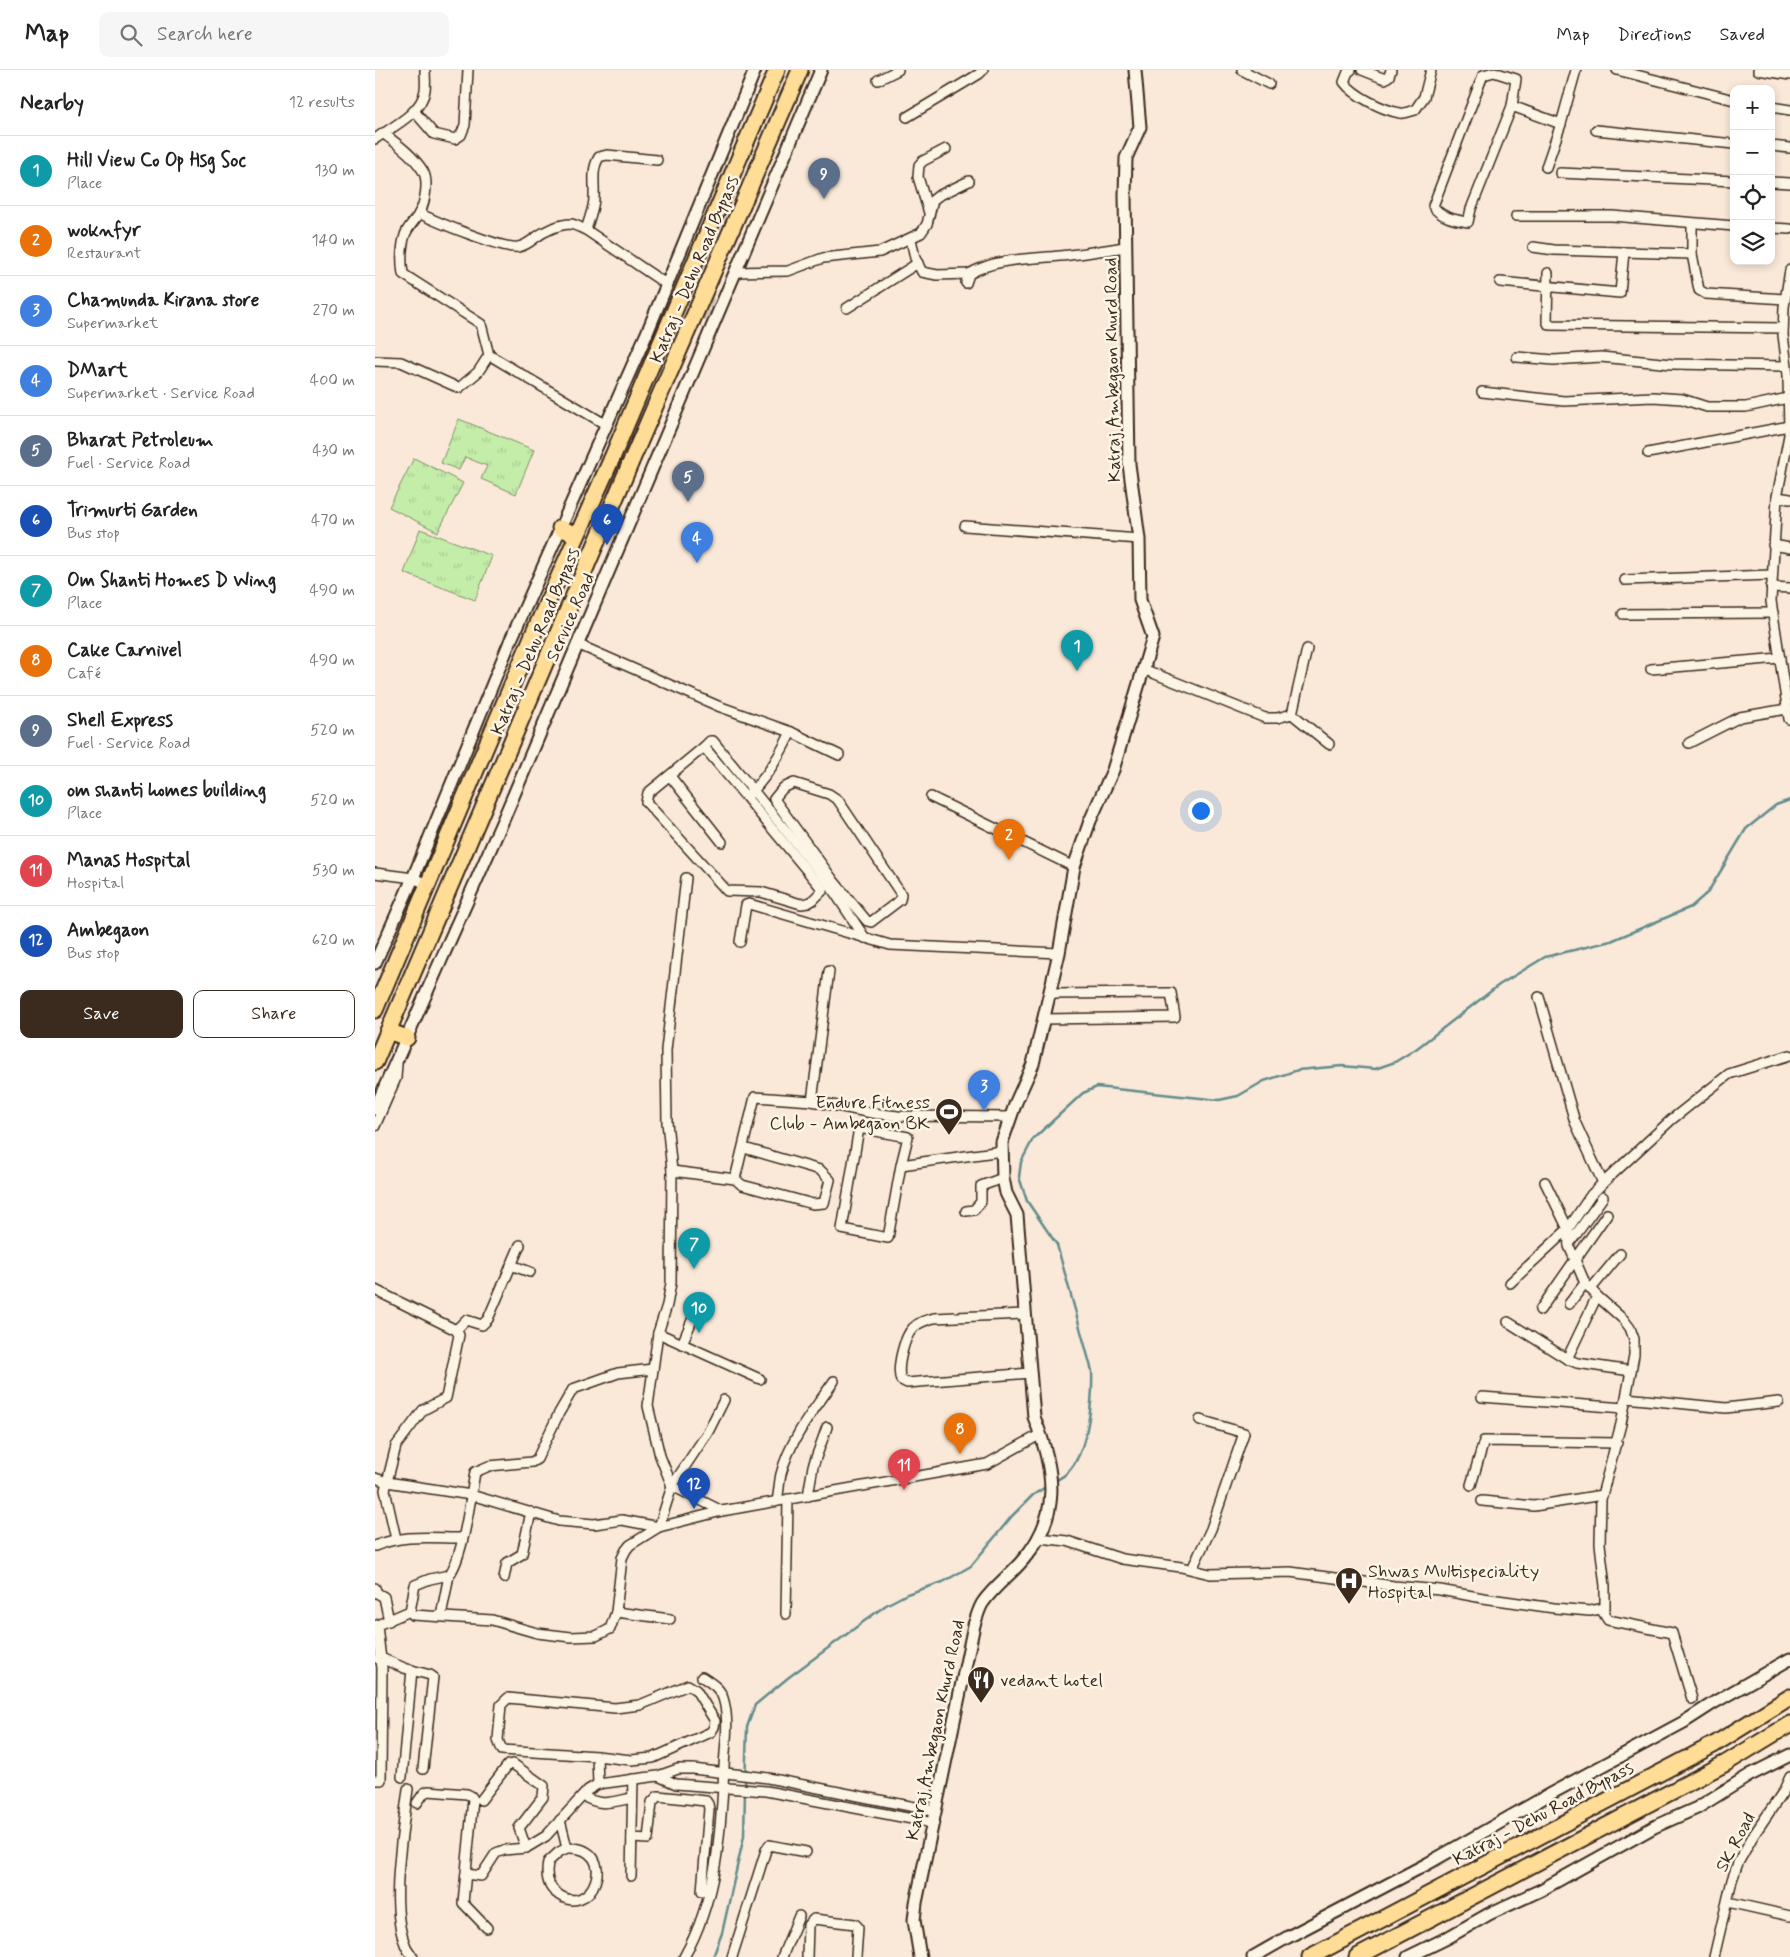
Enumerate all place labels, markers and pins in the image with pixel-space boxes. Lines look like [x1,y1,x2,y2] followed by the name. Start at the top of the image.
[808,158,840,199] pin: 9
[672,461,704,502] pin: 5
[591,504,623,545] pin: 6
[681,522,713,563] pin: 4
[1061,630,1093,671] pin: 1
[993,819,1025,860] pin: 2
[968,1070,1000,1111] pin: 3
[769,1091,930,1136] place label: Endure Fitness Club - Ambegaon BK
[934,1097,964,1136] sports icon: Endure Fitness Club - Ambegaon BK
[678,1228,710,1269] pin: 7
[683,1292,715,1333] pin: 10
[944,1413,976,1454] pin: 8
[888,1449,920,1490] pin: 11
[678,1468,710,1509] pin: 12
[1368,1560,1539,1605] place label: Shwas Multispeciality Hospital
[1334,1566,1364,1605] hospital icon: Shwas Multispeciality Hospital
[966,1665,996,1704] restaurant icon: vedant hotel
[1000,1669,1103,1693] place label: vedant hotel

